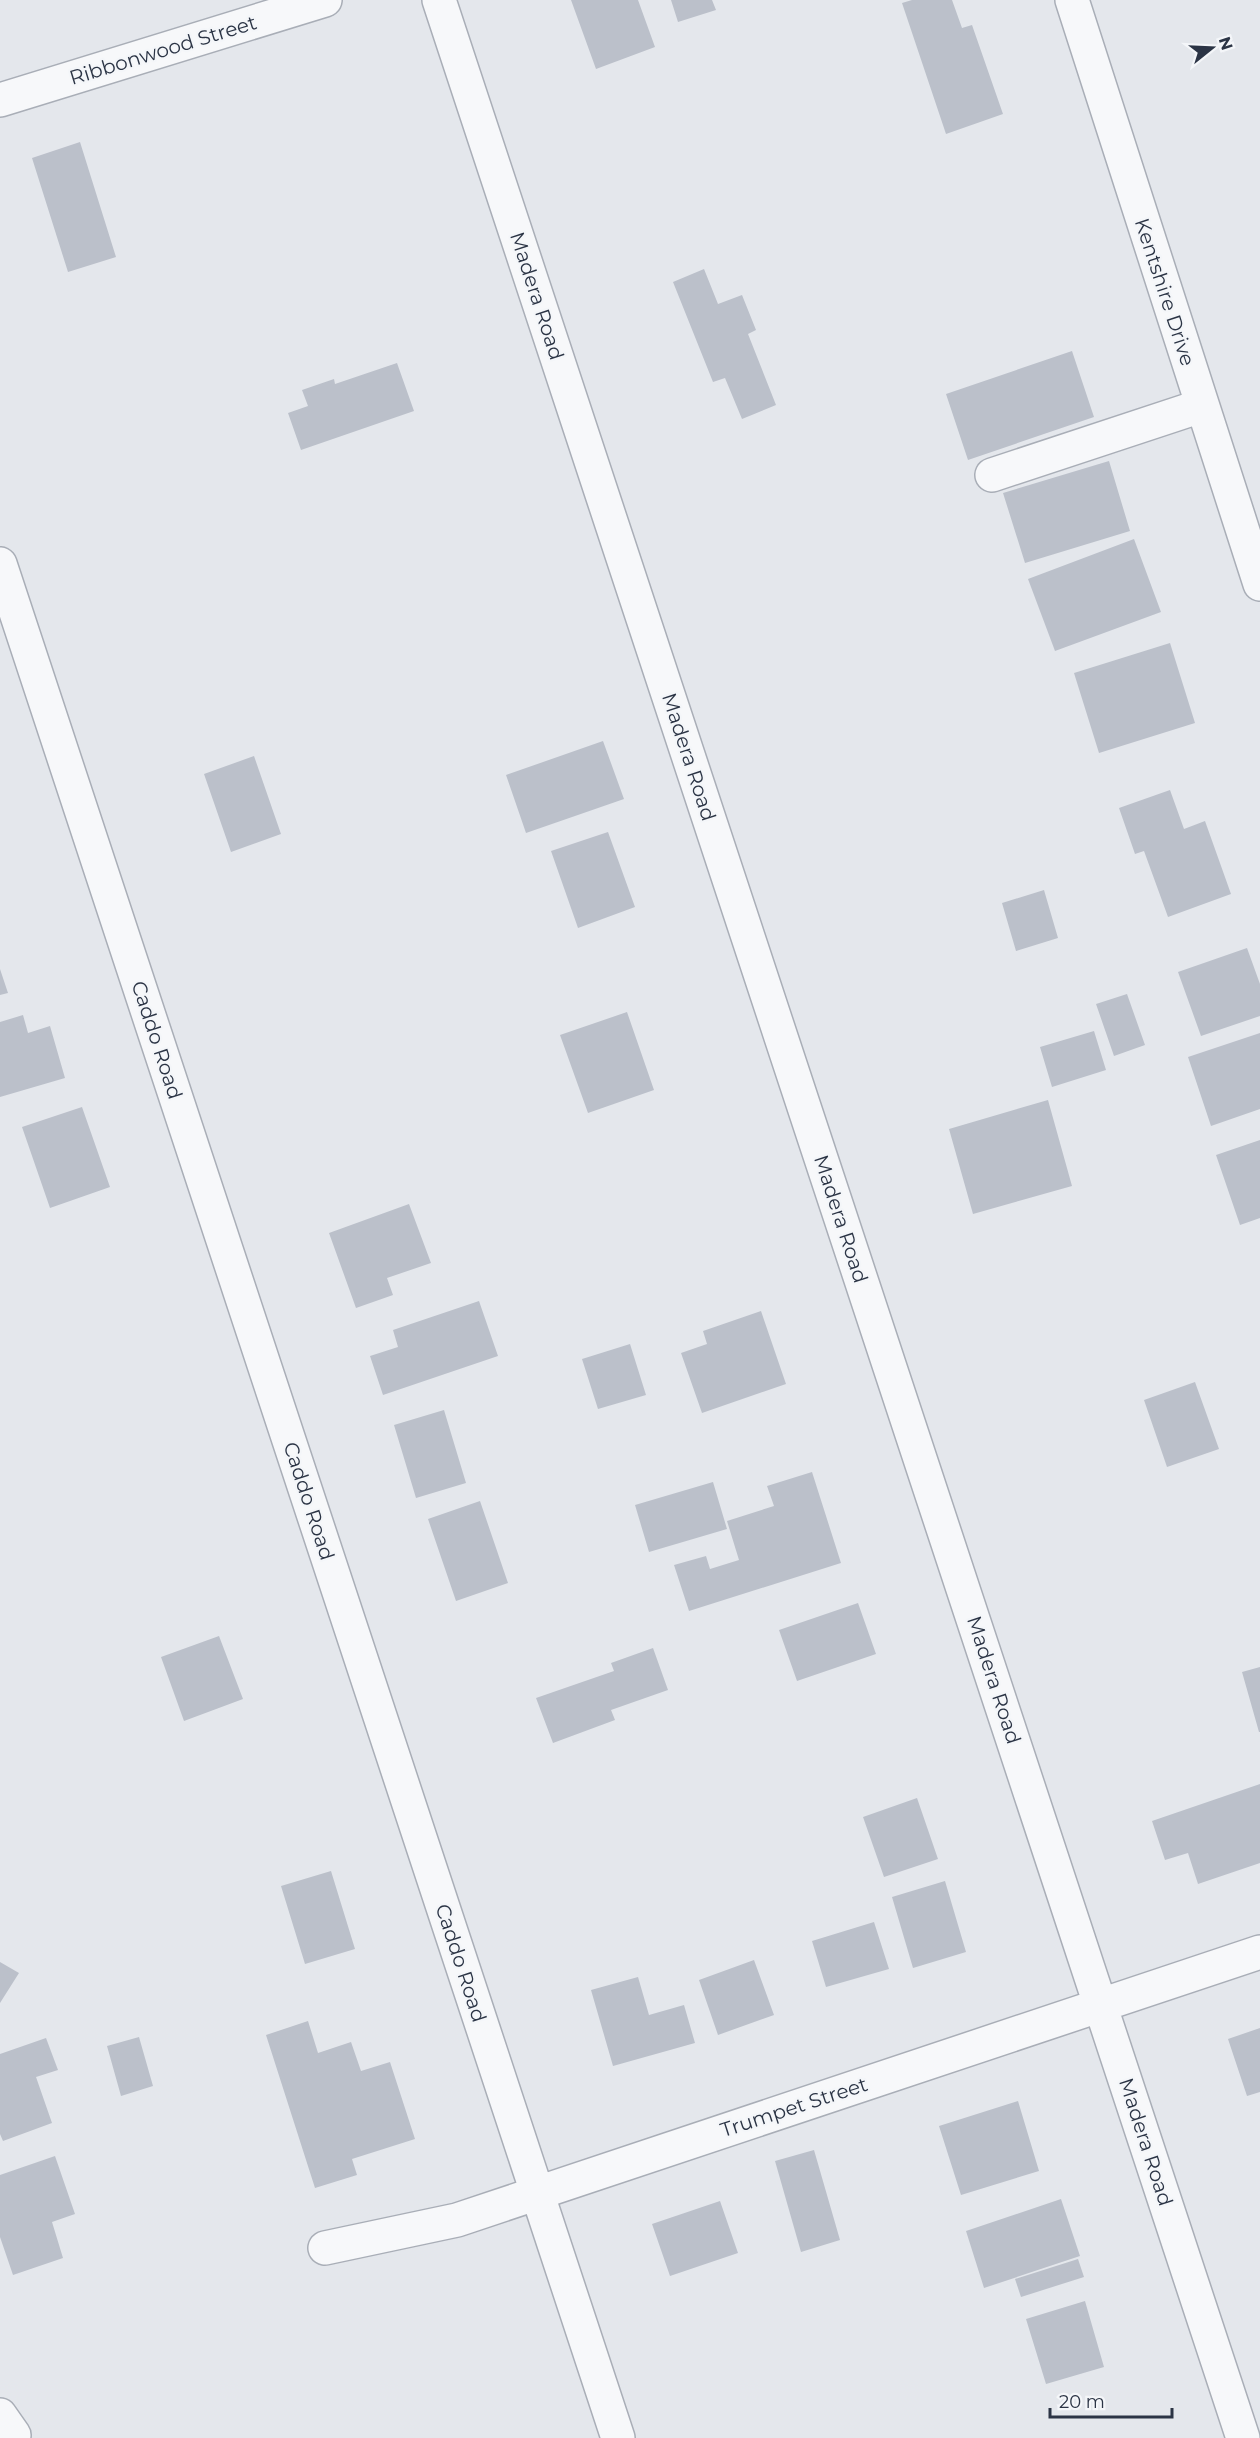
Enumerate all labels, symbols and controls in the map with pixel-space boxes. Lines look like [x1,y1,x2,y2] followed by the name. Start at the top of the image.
[67,10,259,90] street label: Ribbonwood Street
[1182,18,1242,78] north arrow
[1215,34,1237,53] text: N
[1130,215,1200,369] street label: Kentshire Drive
[505,229,569,363] street label: Madera Road
[657,690,721,824] street label: Madera Road
[127,978,187,1102] street label: Caddo Road
[809,1152,873,1286] street label: Madera Road
[279,1439,339,1563] street label: Caddo Road
[962,1613,1026,1747] street label: Madera Road
[431,1901,491,2025] street label: Caddo Road
[717,2072,871,2142] street label: Trumpet Street
[1114,2075,1178,2209] street label: Madera Road
[1050,2381,1172,2419] scale bar
[1059,2391,1105,2413] text: 20 m

